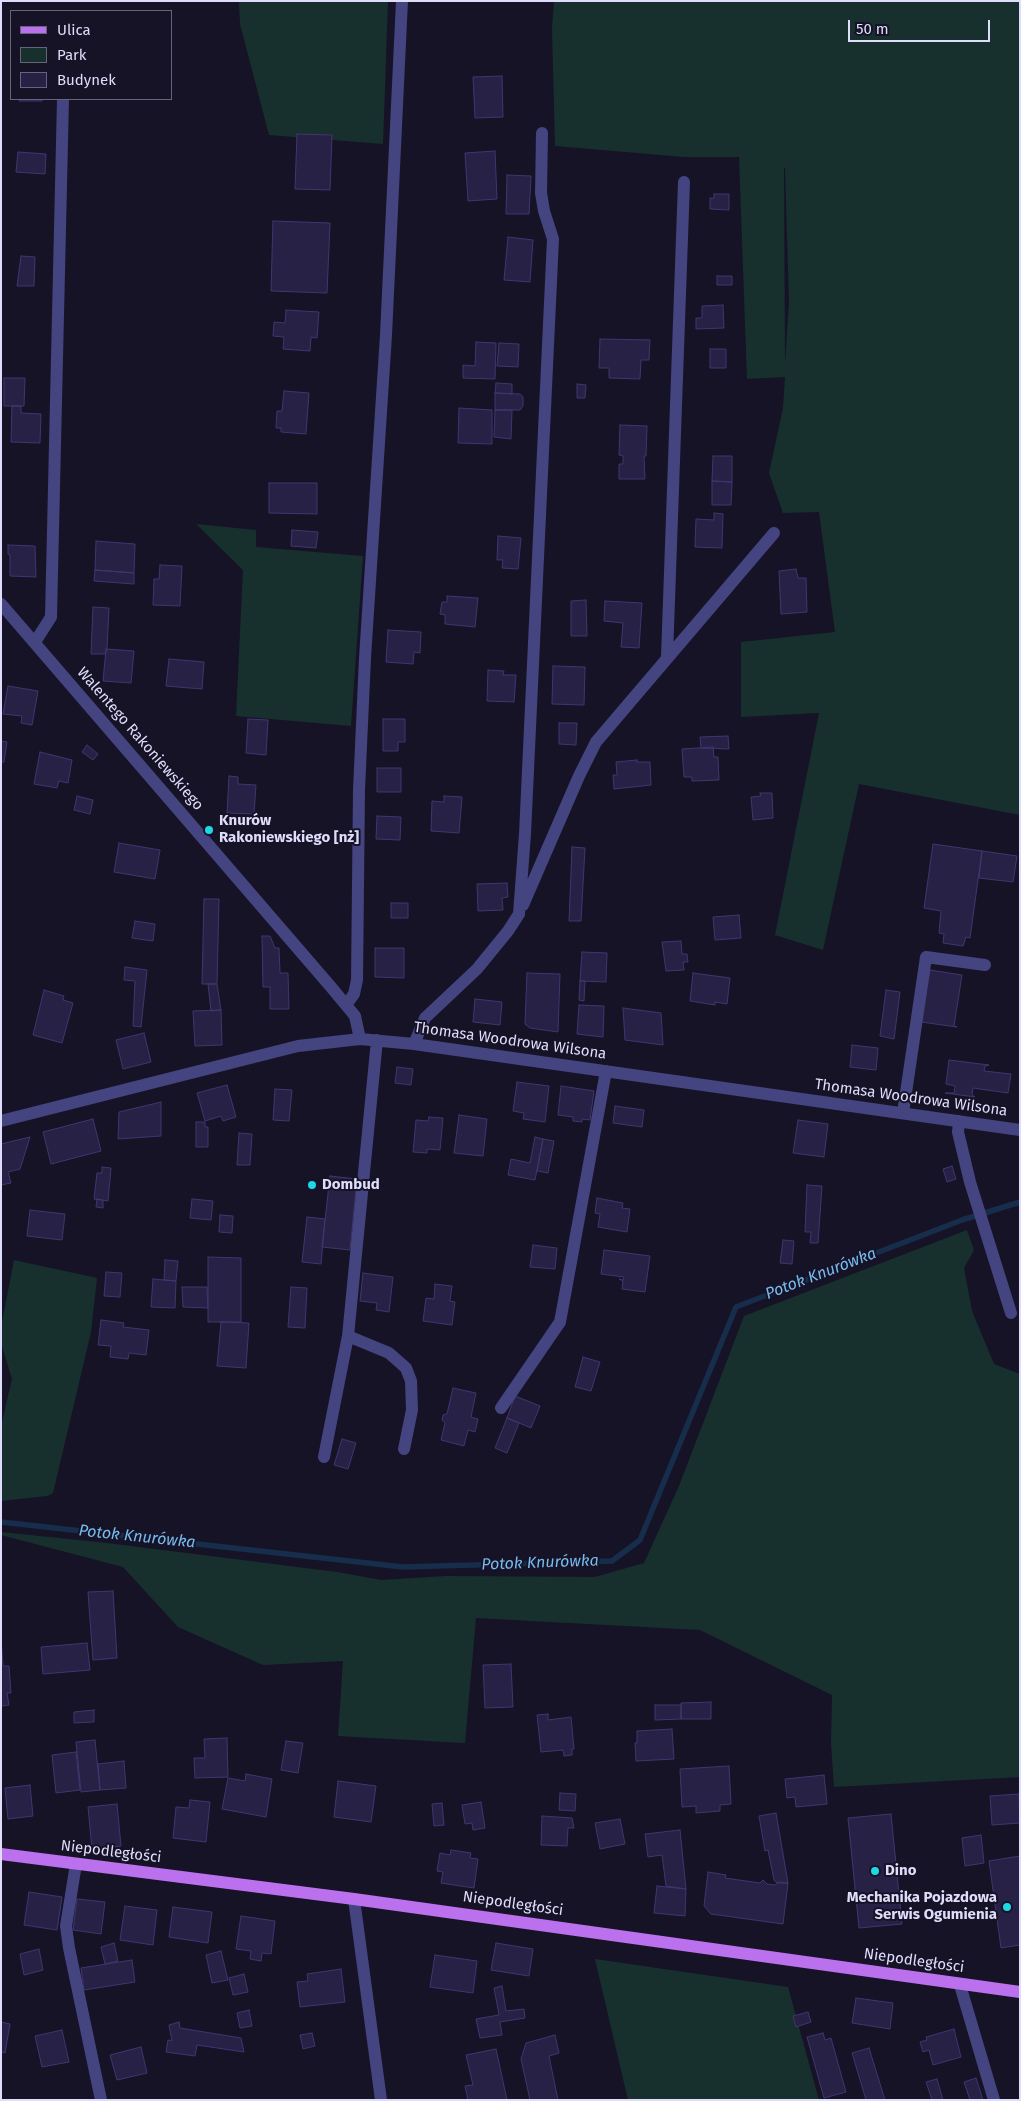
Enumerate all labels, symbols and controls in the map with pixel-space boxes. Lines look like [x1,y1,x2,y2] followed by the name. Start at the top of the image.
[10,10,172,100] legend
[851,10,994,42] scale bar
[856,20,889,38] text: 50 m
[57,21,91,39] text: Ulica
[57,46,87,64] text: Park
[57,71,116,89] text: Budynek
[73,664,207,814] street label: Walentego Rakoniewskiego
[219,812,359,847] place label: Knurów Rakoniewskiego [nż]
[203,824,215,836] marker: Knurów Rakoniewskiego [nż]
[412,1019,608,1063] street label: Thomasa Woodrowa Wilsona
[813,1076,1009,1120] street label: Thomasa Woodrowa Wilsona
[322,1176,380,1194] place label: Dombud
[306,1179,318,1191] marker: Dombud
[763,1244,879,1304] water label: Potok Knurówka
[78,1521,196,1553] water label: Potok Knurówka
[481,1551,599,1575] water label: Potok Knurówka
[60,1837,162,1867] street label: Niepodległości
[885,1862,916,1880] place label: Dino
[869,1865,881,1877] marker: Dino
[462,1888,564,1920] street label: Niepodległości
[847,1889,997,1924] place label: Mechanika Pojazdowa Serwis Ogumienia
[1001,1901,1013,1913] marker: Mechanika Pojazdowa Serwis Ogumienia
[863,1945,965,1977] street label: Niepodległości

